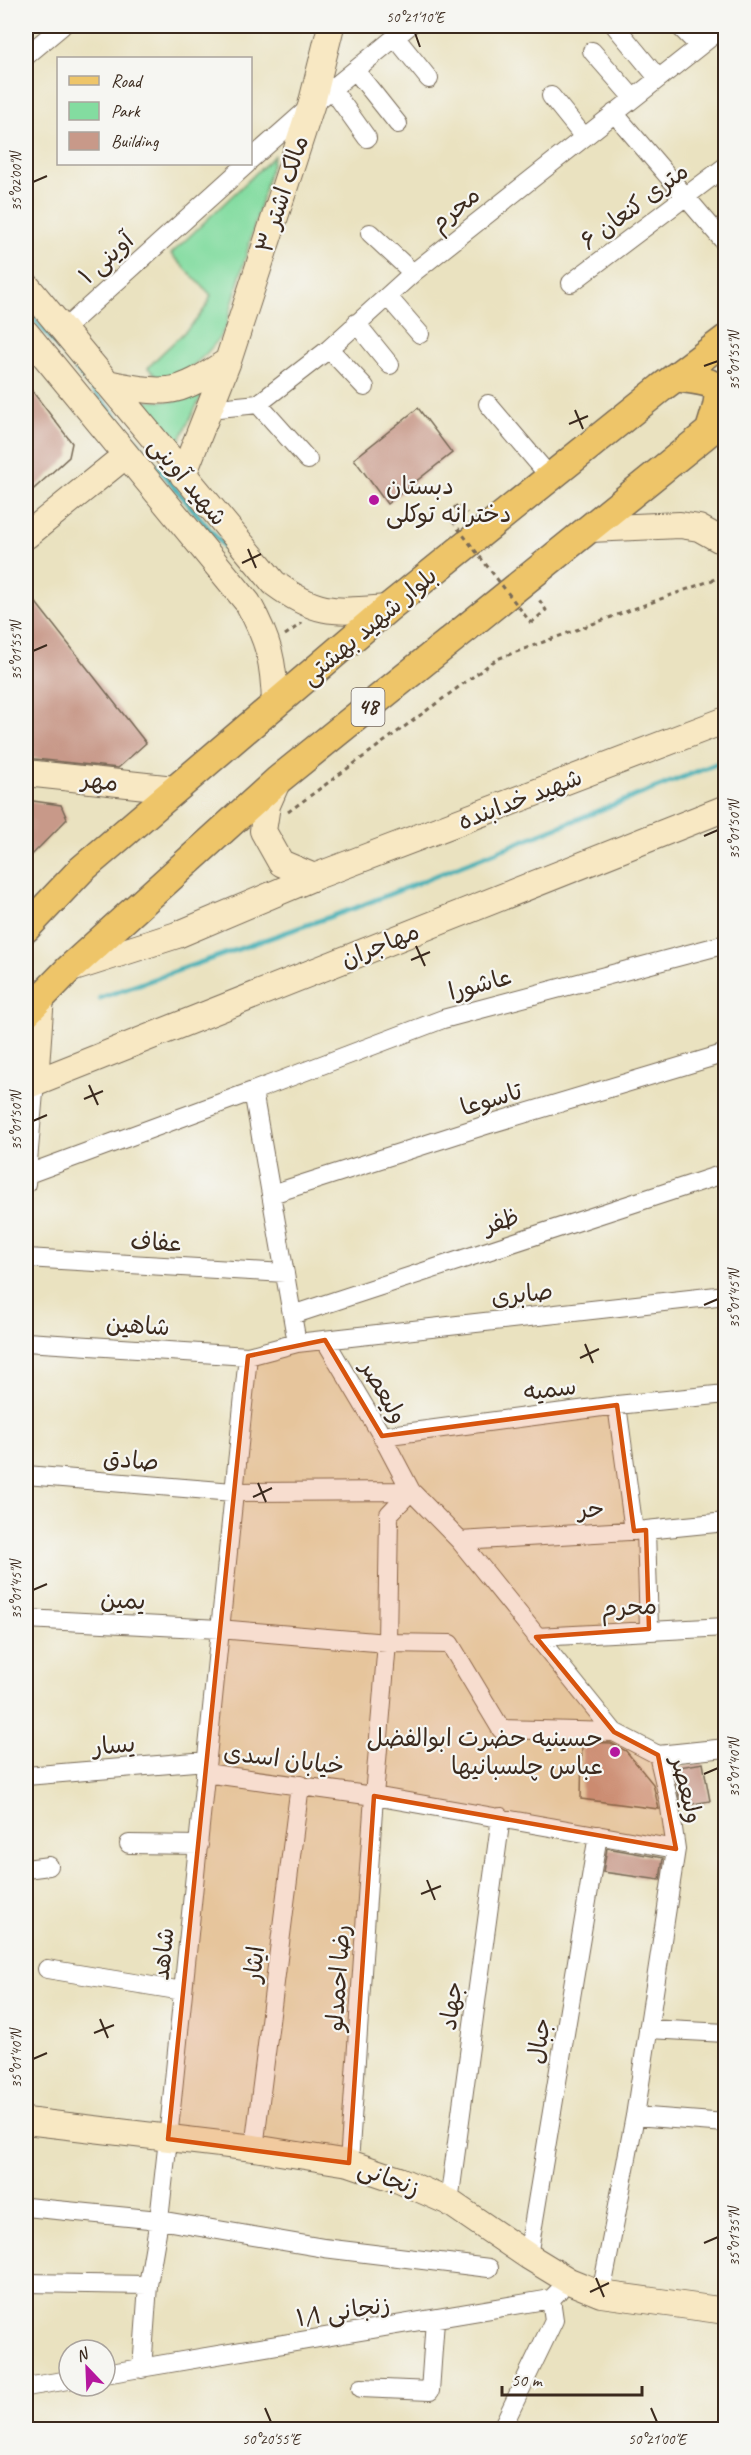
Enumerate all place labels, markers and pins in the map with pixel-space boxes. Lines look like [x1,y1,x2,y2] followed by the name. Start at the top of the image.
[386,471,511,529] place label: دبستان دخترانه توکلی
[367,493,381,507] marker: دبستان دخترانه توکلی
[367,1723,603,1781] place label: حسینیه حضرت ابوالفضل عباس چلسبانیها
[608,1745,622,1759] marker: حسینیه حضرت ابوالفضل عباس چلسبانیها

